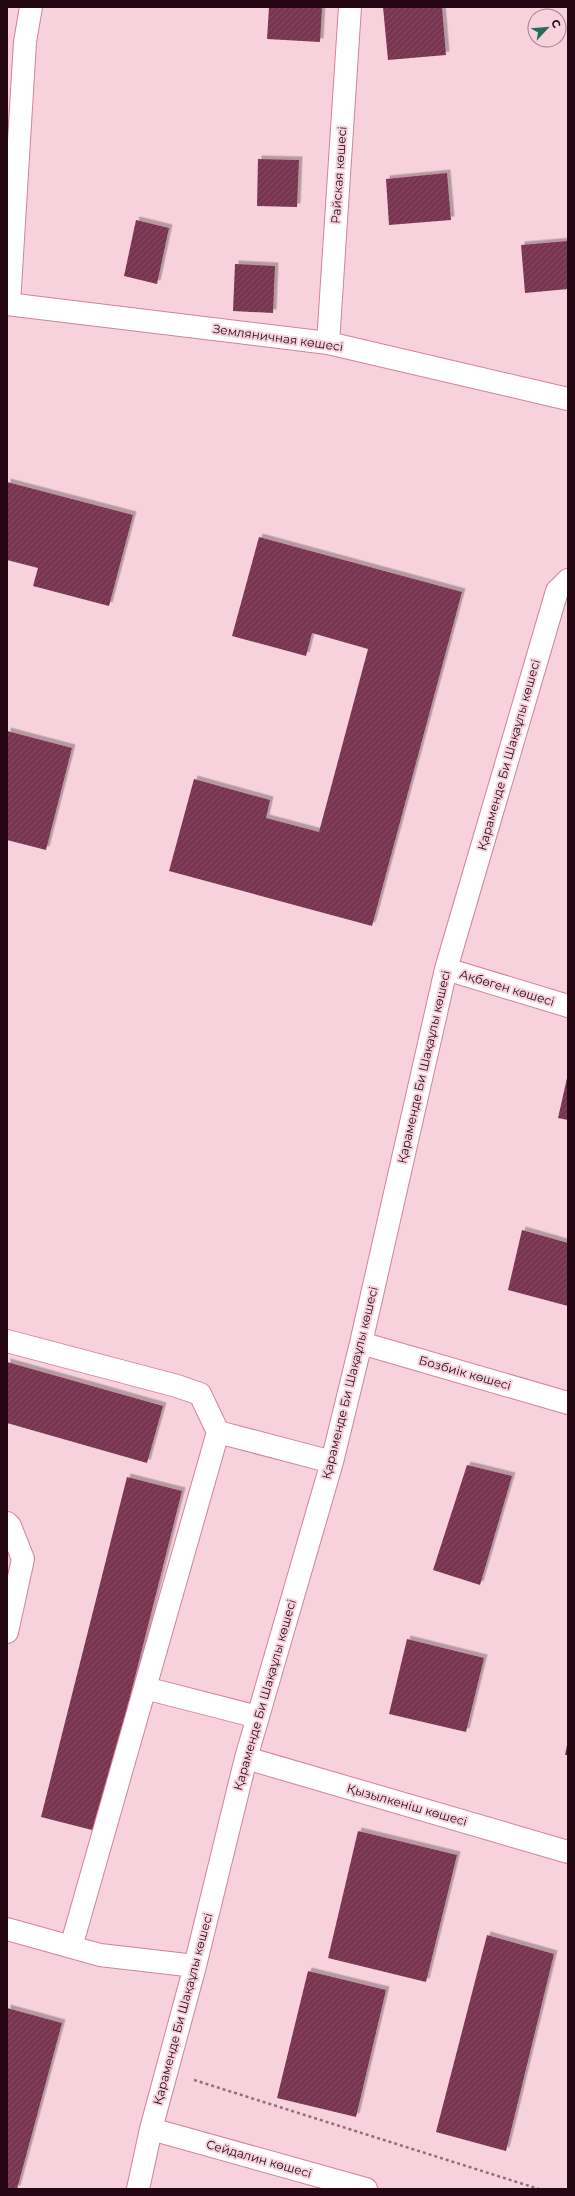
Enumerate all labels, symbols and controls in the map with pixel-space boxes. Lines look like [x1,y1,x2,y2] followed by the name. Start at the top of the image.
[527,8,567,48] north arrow
[548,17,564,30] text: С
[328,126,349,224] street label: Райская көшесі
[212,321,344,354] street label: Земляничная көшесі
[474,658,543,852] street label: Қараменде Би Шақаұлы көшесі
[458,966,556,1009] street label: Ақбөген көшесі
[394,969,453,1165] street label: Қараменде Би Шақаұлы көшесі
[318,1285,381,1481] street label: Қараменде Би Шақаұлы көшесі
[417,1352,513,1393] street label: Бозбиік көшесі
[230,1598,299,1792] street label: Қараменде Би Шақаұлы көшесі
[345,1780,469,1829] street label: Қызылкеніш көшесі
[150,1911,215,2106] street label: Қараменде Би Шақаұлы көшесі
[205,2136,314,2181] street label: Сейдалин көшесі

